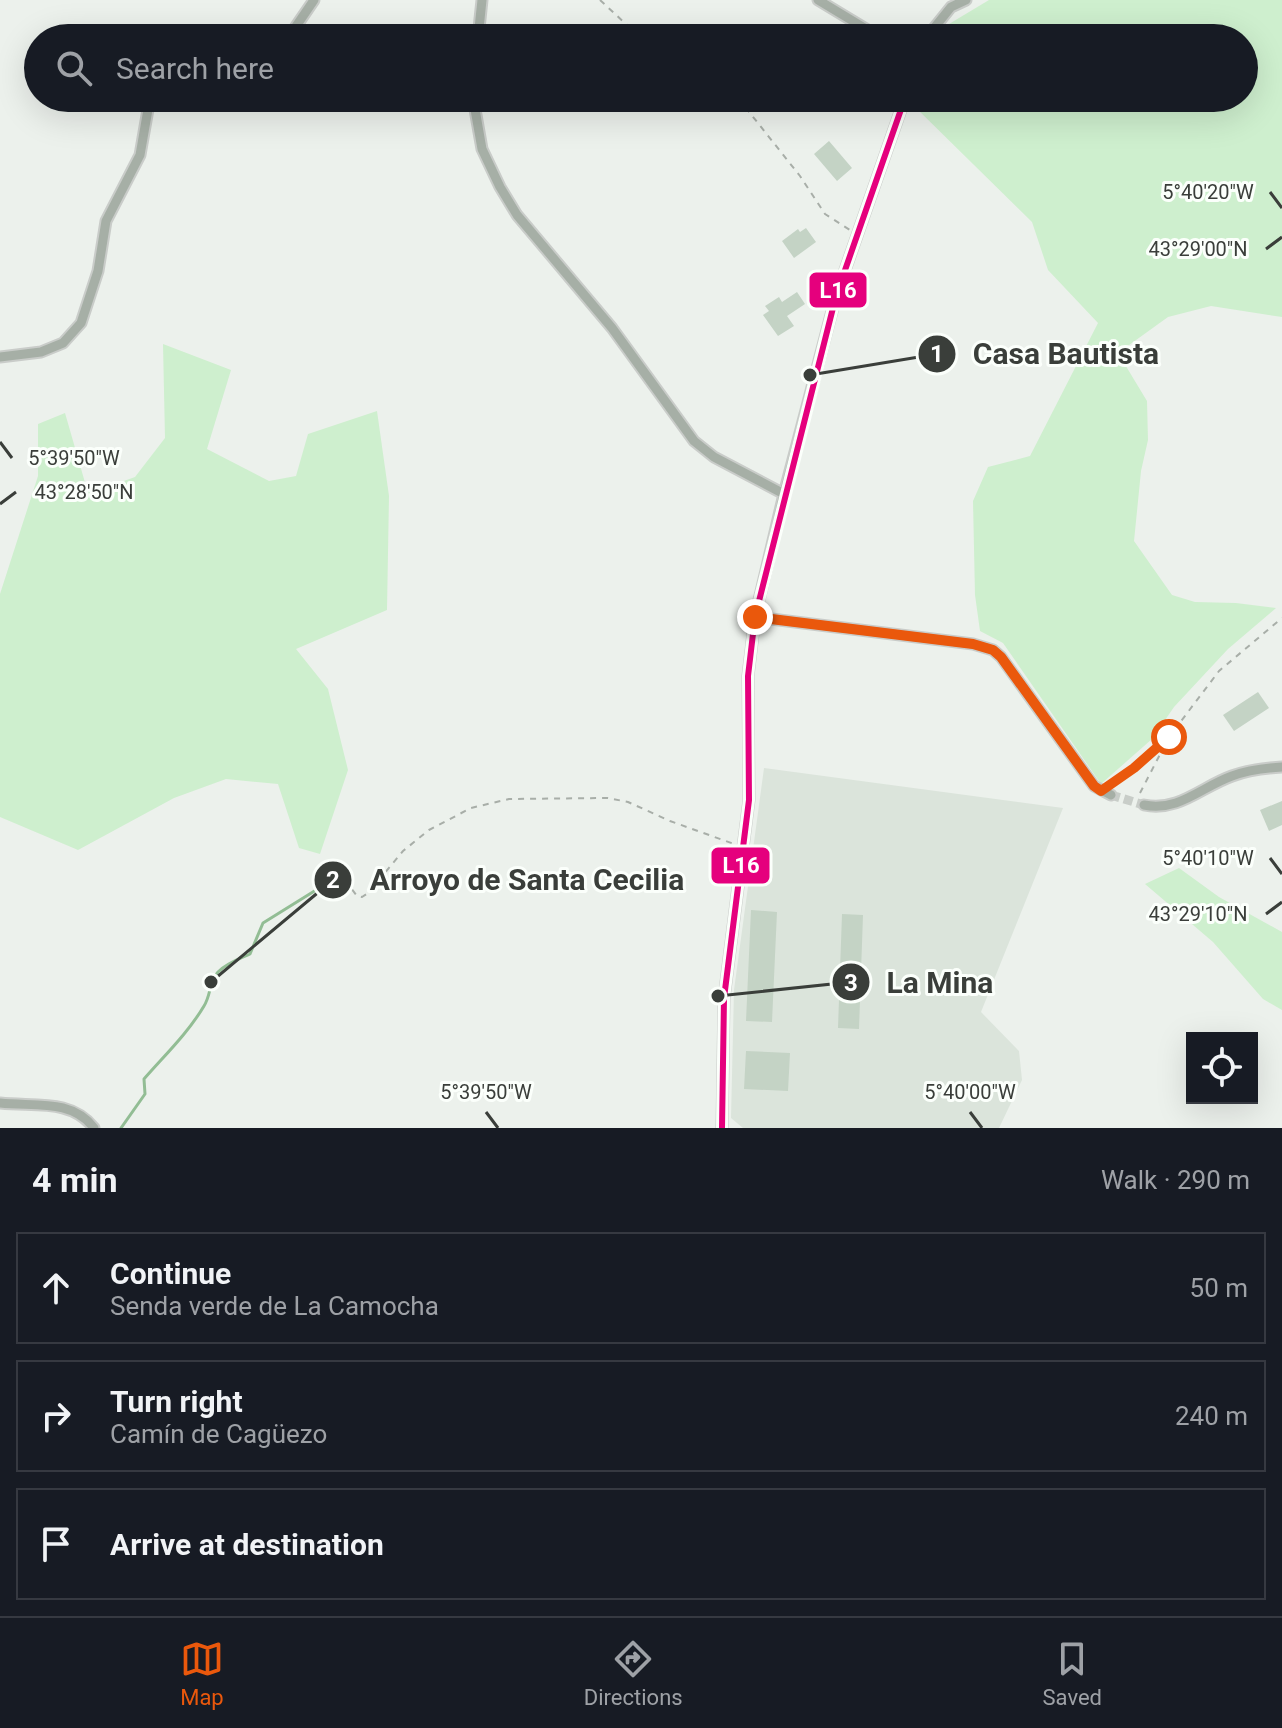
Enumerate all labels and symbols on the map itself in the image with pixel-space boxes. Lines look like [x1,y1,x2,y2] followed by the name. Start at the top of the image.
[1162,180,1254,204] text: 5°40'20"W
[1148,237,1248,261] text: 43°29'00"N
[808,271,868,309] line badge: L16
[819,278,857,303] text: L16
[917,327,1175,381] callout: Casa Bautista
[973,336,1159,371] text: Casa Bautista
[930,340,944,368] text: 1
[28,446,120,470] text: 5°39'50"W
[34,480,134,504] text: 43°28'50"N
[737,599,773,635] route end
[1151,719,1187,755] route start
[710,846,771,885] line badge: L16
[1162,846,1254,870] text: 5°40'10"W
[313,853,700,907] callout: Arroyo de Santa Cecilia
[722,853,760,878] text: L16
[370,862,684,897] text: Arroyo de Santa Cecilia
[326,866,340,894] text: 2
[1148,902,1248,926] text: 43°29'10"N
[831,955,1010,1009] callout: La Mina
[887,965,993,1000] text: La Mina
[844,969,858,997] text: 3
[440,1080,532,1104] text: 5°39'50"W
[924,1080,1016,1104] text: 5°40'00"W

